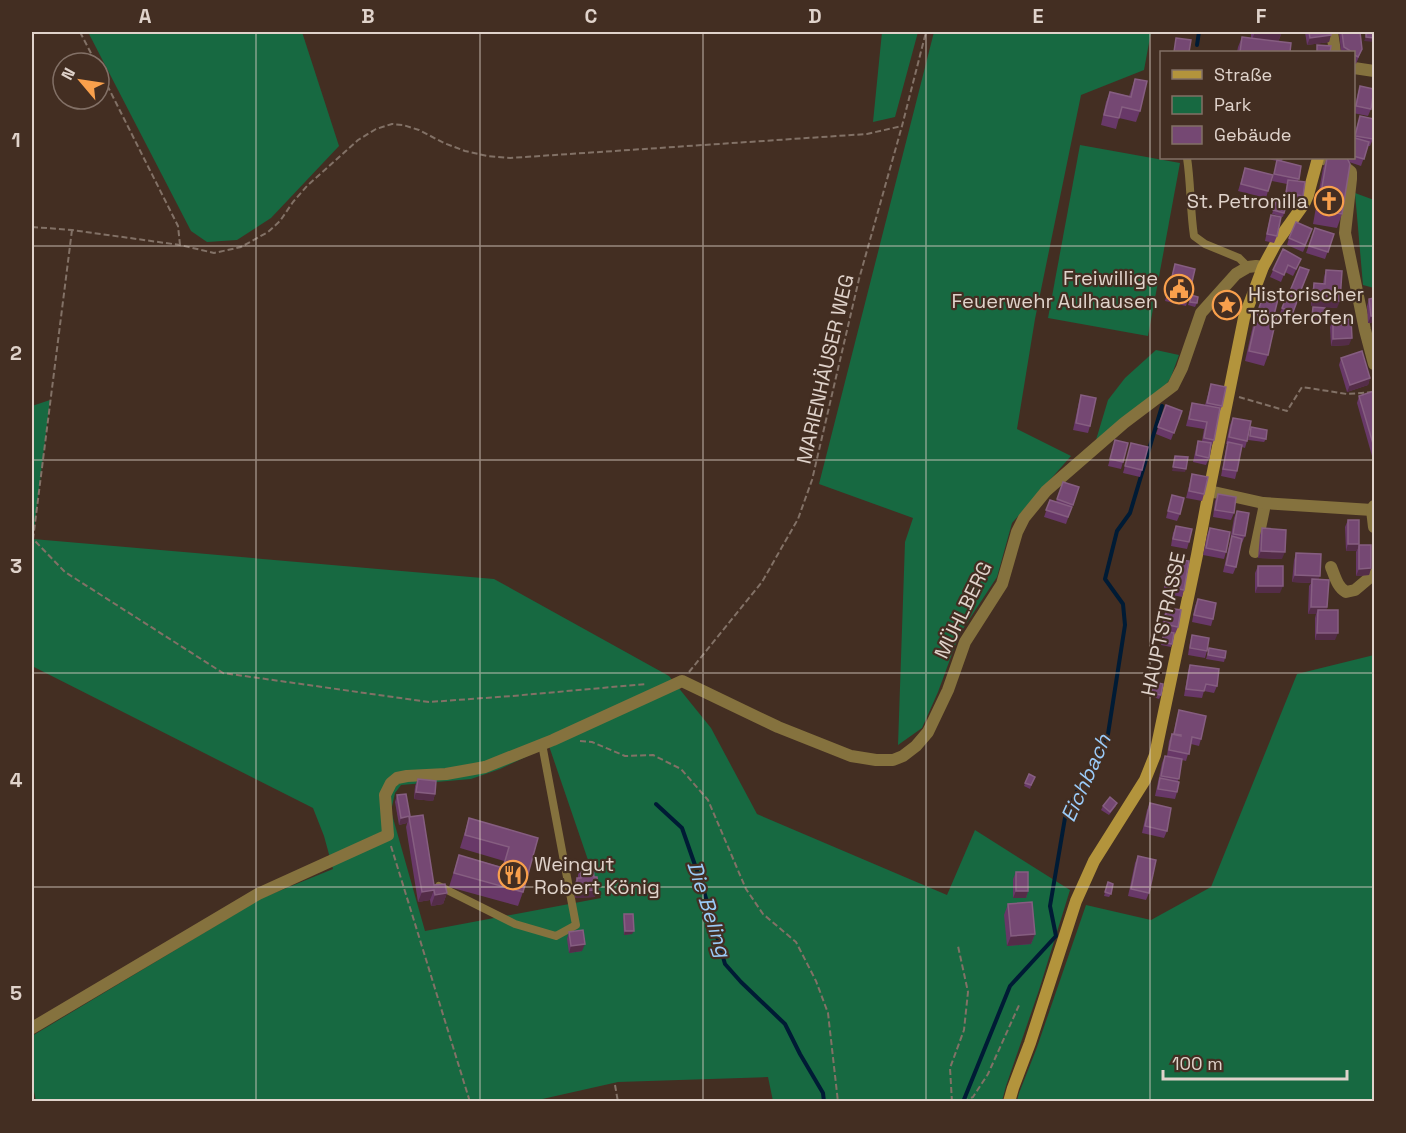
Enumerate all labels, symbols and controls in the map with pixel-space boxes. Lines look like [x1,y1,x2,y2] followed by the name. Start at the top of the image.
[139,3,152,29] text: A
[361,3,375,29] text: B
[585,3,598,29] text: C
[808,3,822,29] text: D
[1032,3,1044,29] text: E
[1256,3,1267,29] text: F
[51,51,111,111] north arrow
[1160,51,1355,159] legend
[1214,63,1272,86] text: Straße
[57,64,80,84] text: N
[1214,93,1252,116] text: Park
[1214,123,1292,146] text: Gebäude
[11,127,21,153] text: 1
[1313,185,1345,217] church icon: St. Petronilla
[1187,188,1308,214] place label: St. Petronilla
[951,265,1158,314] place label: Freiwillige Feuerwehr Aulhausen
[791,272,859,466] street label: MARIENHÄUSER WEG
[1163,273,1195,305] public building icon: Freiwillige Feuerwehr Aulhausen
[1248,281,1364,330] place label: Historischer Töpferofen
[1211,289,1243,321] place icon: Historischer Töpferofen
[10,340,22,366] text: 2
[1135,550,1191,698] street label: HAUPTSTRASSE
[10,553,22,579] text: 3
[928,557,998,663] street label: MÜHLBERG
[1054,729,1117,826] water label: Eichbach
[10,767,23,793] text: 4
[534,851,660,900] place label: Weingut Robert König
[681,857,738,962] water label: Die Beling
[497,859,529,891] restaurant icon: Weingut Robert König
[10,980,22,1006] text: 5
[1163,1043,1348,1081] scale bar
[1172,1052,1223,1075] text: 100 m

